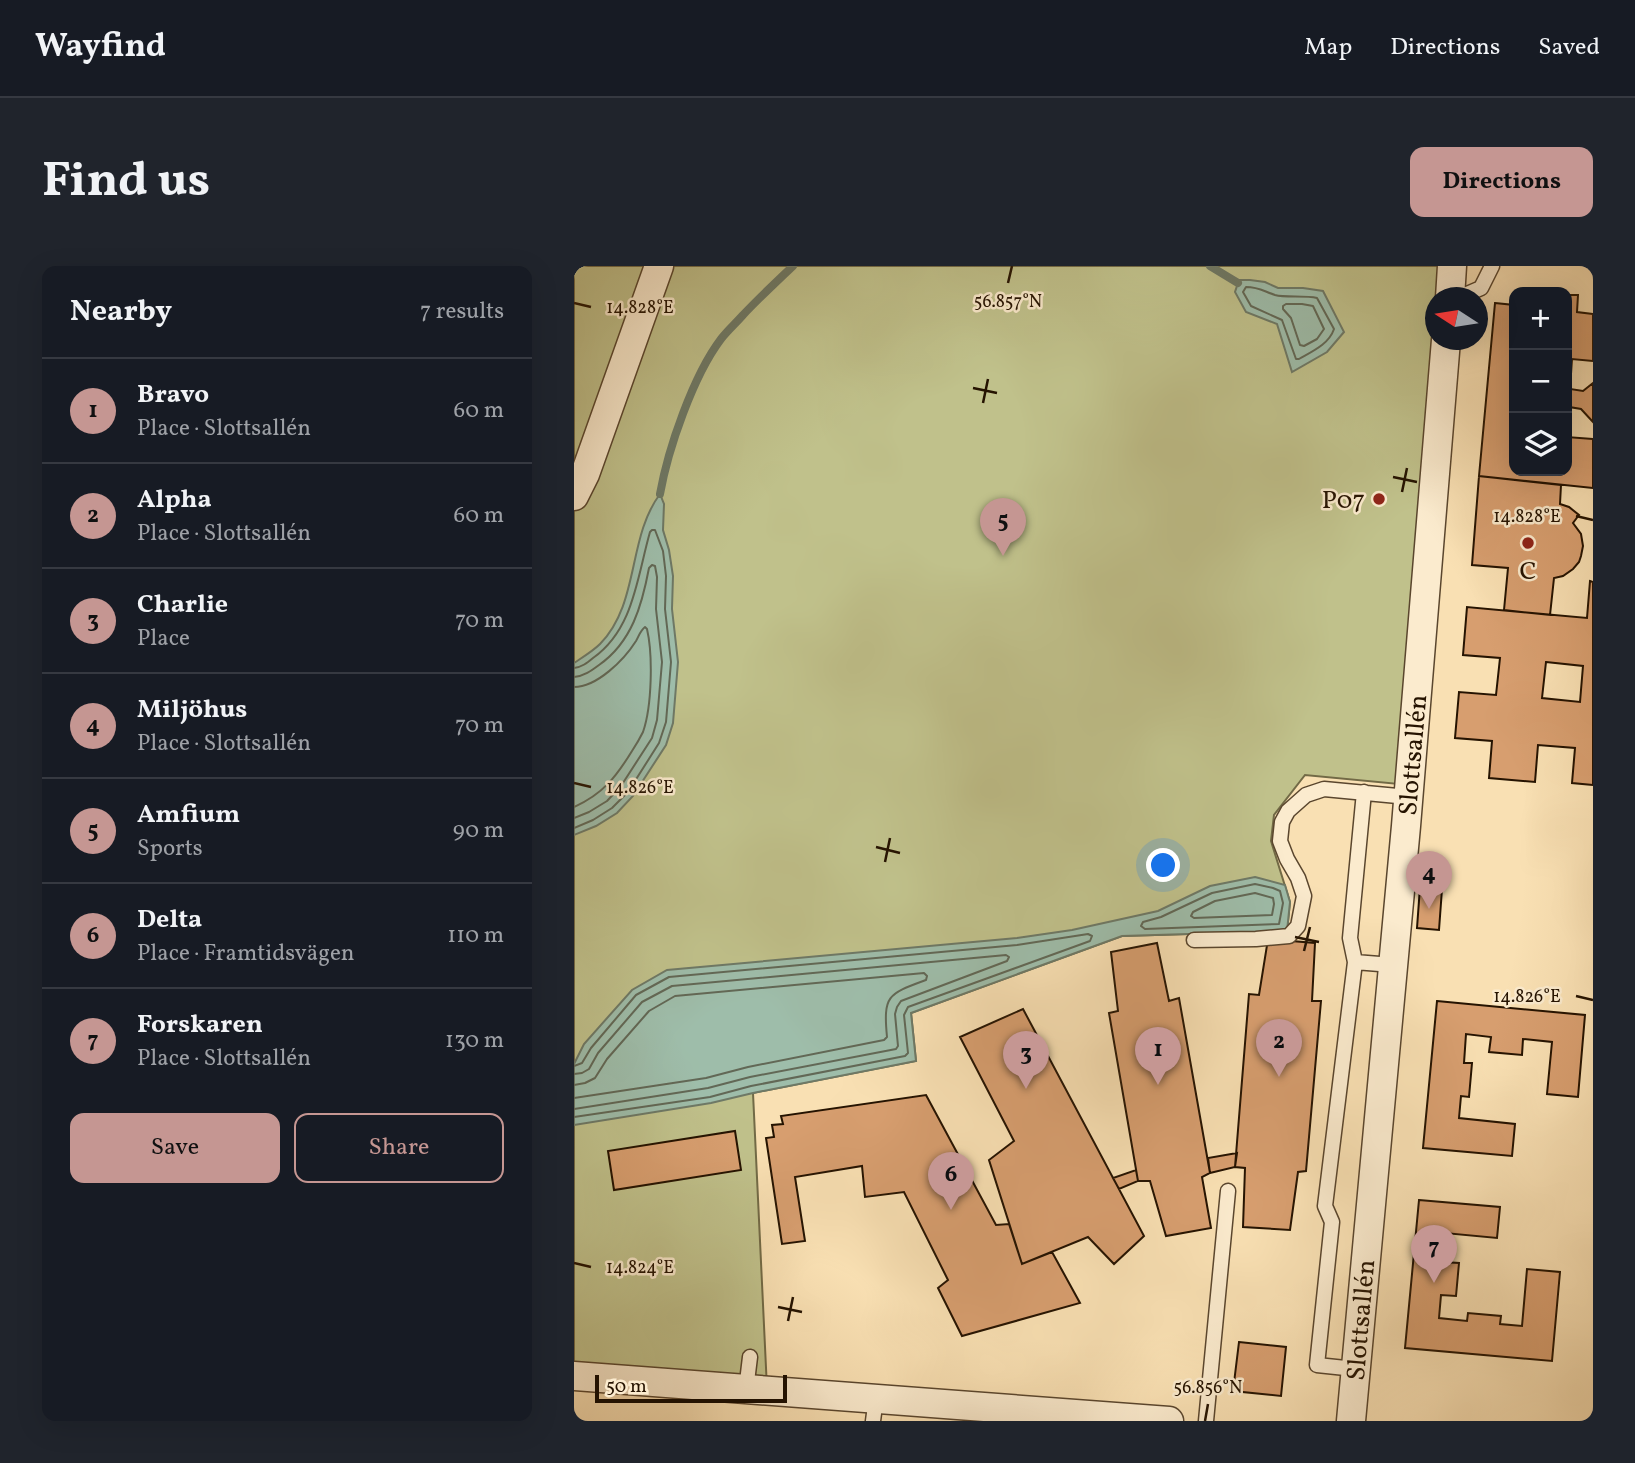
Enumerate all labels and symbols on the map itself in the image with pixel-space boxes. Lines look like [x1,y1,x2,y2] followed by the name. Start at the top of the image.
[1425,287,1488,350] north arrow
[974,290,1042,315] text: 56.857°N
[606,296,674,321] text: 14.828°E
[1322,483,1365,519] place label: P07
[1371,491,1387,507] marker: P07
[980,498,1026,556] pin: 5
[1493,505,1561,530] text: 14.828°E
[1520,535,1536,551] marker: C
[1520,554,1536,590] place label: C
[1391,693,1437,817] street label: Slottsallén
[606,776,674,801] text: 14.826°E
[1146,848,1180,882] your location
[1406,851,1452,909] pin: 4
[1493,985,1561,1010] text: 14.826°E
[1256,1019,1302,1077] pin: 2
[1135,1027,1181,1085] pin: 1
[1003,1031,1049,1089] pin: 3
[928,1152,974,1210] pin: 6
[1411,1225,1457,1283] pin: 7
[606,1256,674,1281] text: 14.824°E
[1339,1258,1385,1382] street label: Slottsallén
[595,1372,788,1404] scale bar
[1174,1376,1242,1401] text: 56.856°N

